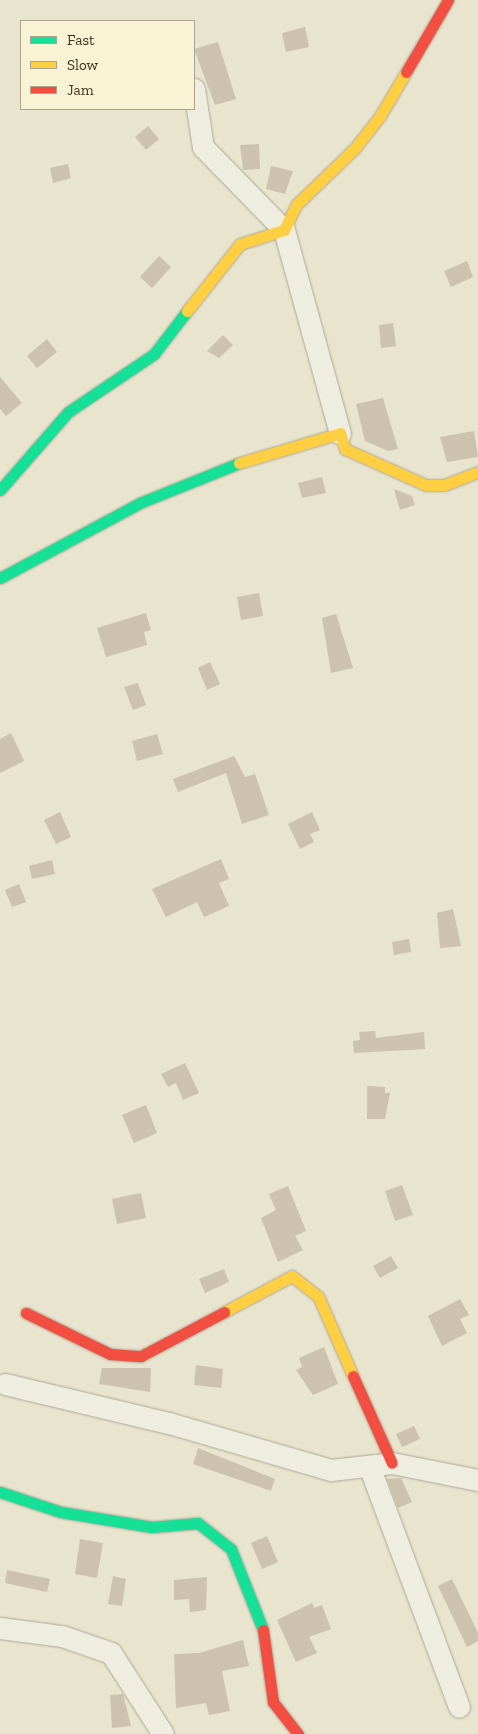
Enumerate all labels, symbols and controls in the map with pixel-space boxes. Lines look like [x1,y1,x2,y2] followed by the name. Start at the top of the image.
[20,20,195,110] legend
[67,31,95,49] text: Fast
[67,56,98,74] text: Slow
[67,81,94,99] text: Jam

